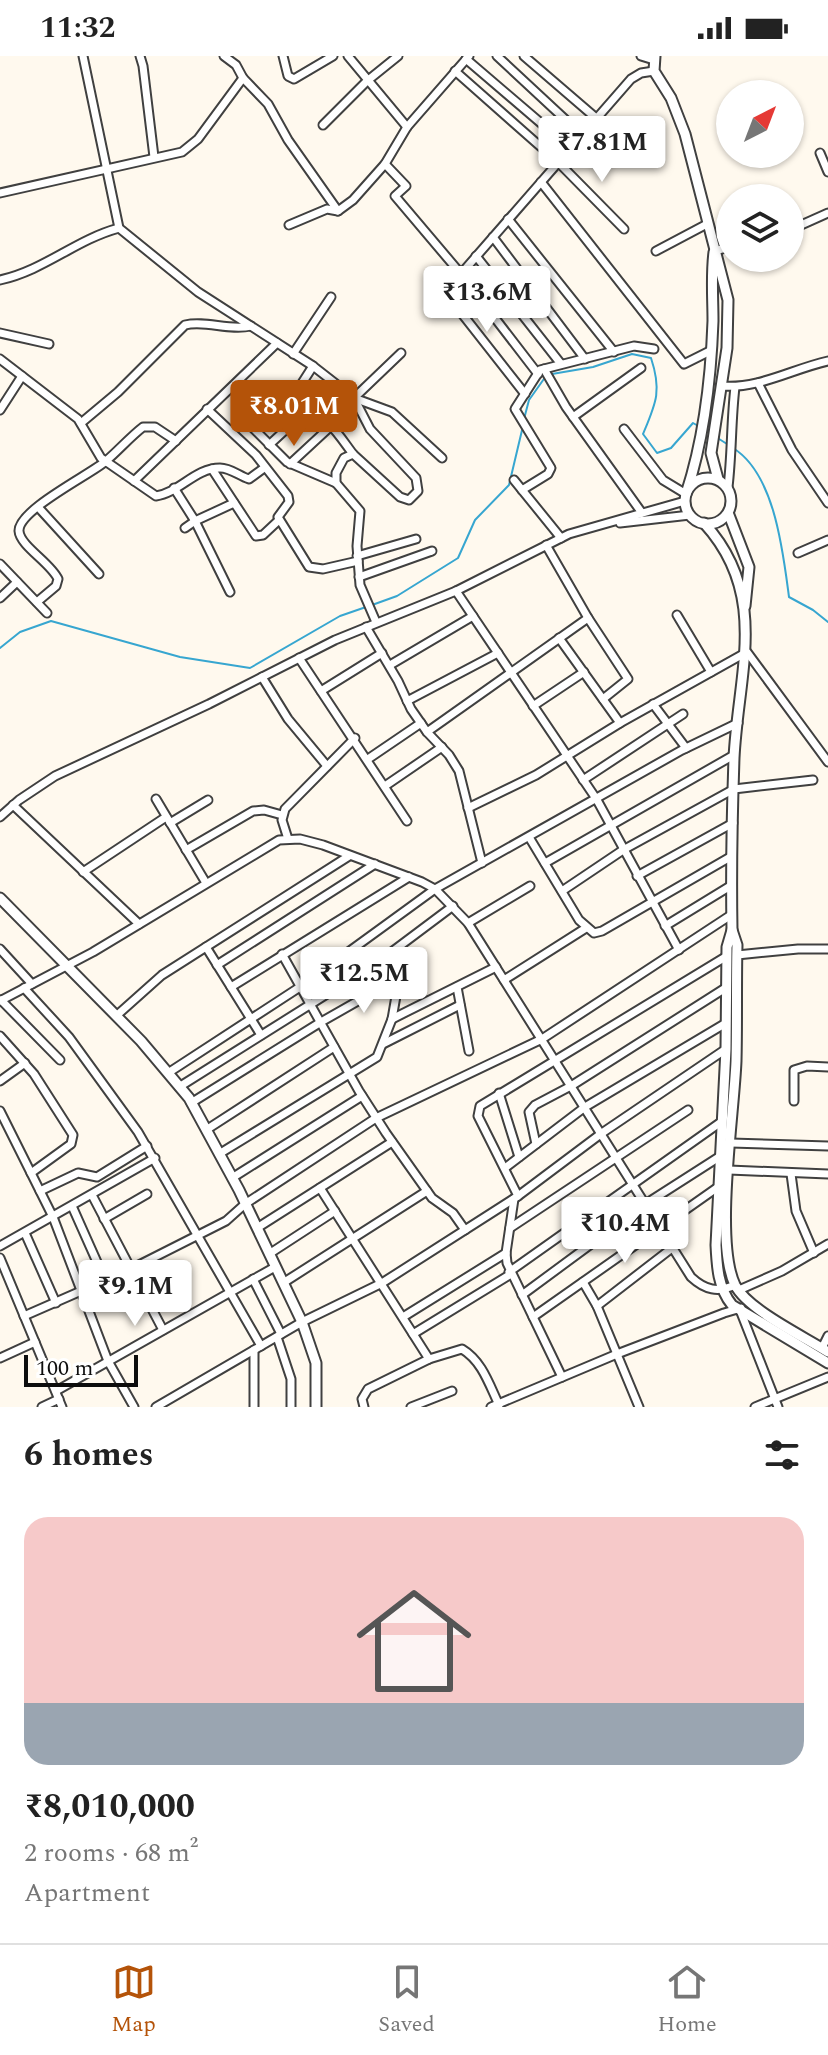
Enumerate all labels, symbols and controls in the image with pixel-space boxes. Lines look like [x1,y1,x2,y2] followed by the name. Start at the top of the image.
[40,5,115,51] text: 11:32
[716,80,804,168] north arrow
[716,80,804,272] map controls
[537,116,667,184] pin: ₹7.81M
[556,122,648,162] text: ₹7.81M
[716,184,804,272] button: layers
[422,266,552,334] pin: ₹13.6M
[441,272,533,312] text: ₹13.6M
[229,380,359,448] pin: ₹8.01M
[248,386,340,426] text: ₹8.01M
[299,947,429,1015] pin: ₹12.5M
[318,953,410,993] text: ₹12.5M
[560,1197,690,1265] pin: ₹10.4M
[579,1203,671,1243] text: ₹10.4M
[79,1260,191,1328] pin: ₹9.1M
[97,1266,173,1306] text: ₹9.1M
[24,1351,138,1387] scale bar
[36,1352,93,1385] text: 100 m
[24,1429,154,1481] text: 6 homes
[760,1433,804,1477] icon: filters
[342,1569,486,1713] icon: home
[24,1781,195,1833] text: ₹8,010,000
[24,1833,198,1873] text: 2 rooms · 68 m²
[24,1873,150,1913] text: Apartment
[111,1960,156,2041] tab: Map
[378,1960,435,2041] tab: Saved
[657,1960,717,2041] tab: Home

